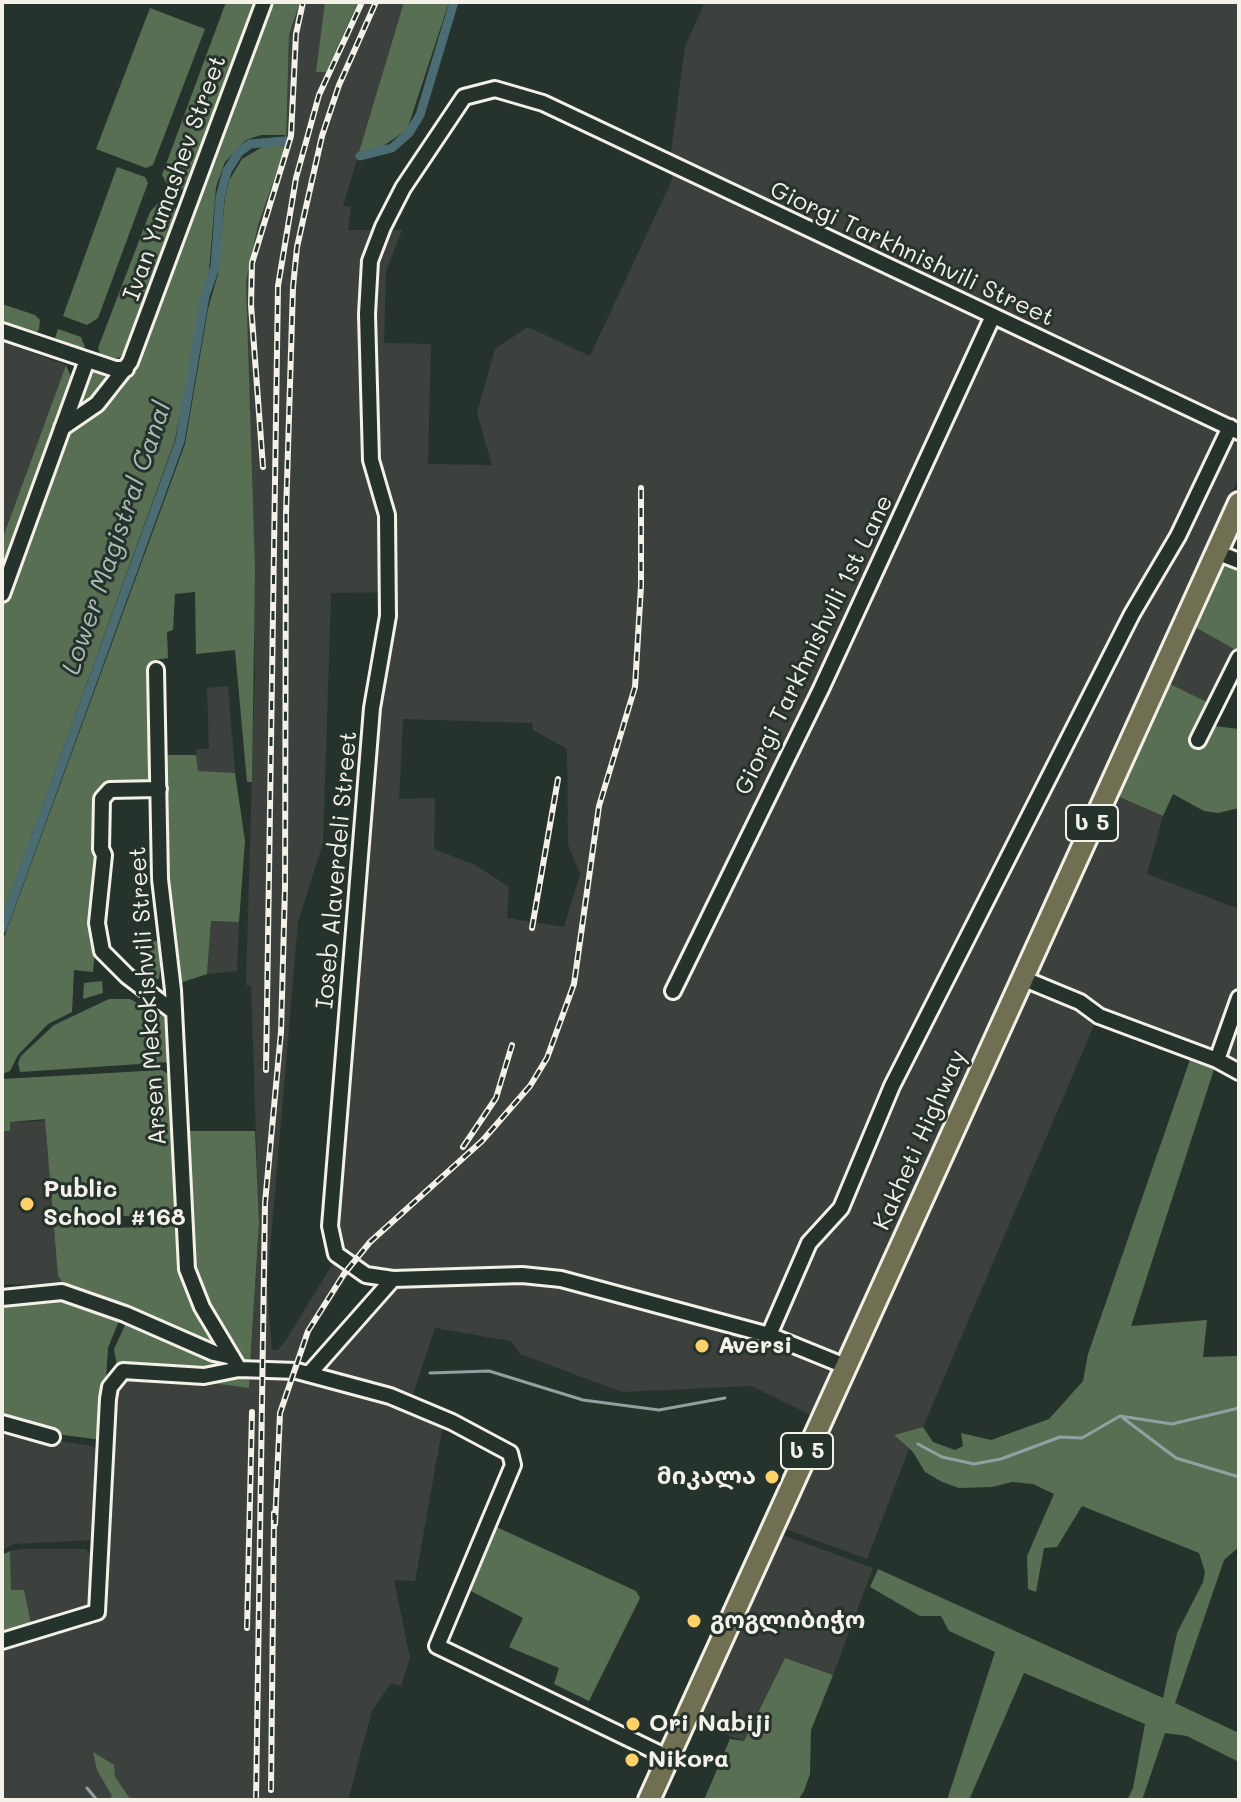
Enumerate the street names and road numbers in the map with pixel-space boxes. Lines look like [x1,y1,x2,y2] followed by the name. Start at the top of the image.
[117,51,233,305] street label: Ivan Yumashev Street
[765,175,1059,333] street label: Giorgi Tarkhnishvili Street
[729,490,899,800] street label: Giorgi Tarkhnishvili 1st Lane
[310,730,364,1010] street label: Ioseb Alaverdeli Street
[1066,805,1118,841] road number: ს 5
[123,845,173,1147] street label: Arsen Mekokishvili Street
[867,1045,973,1235] street label: Kakheti Highway
[781,1433,833,1469] road number: ს 5

